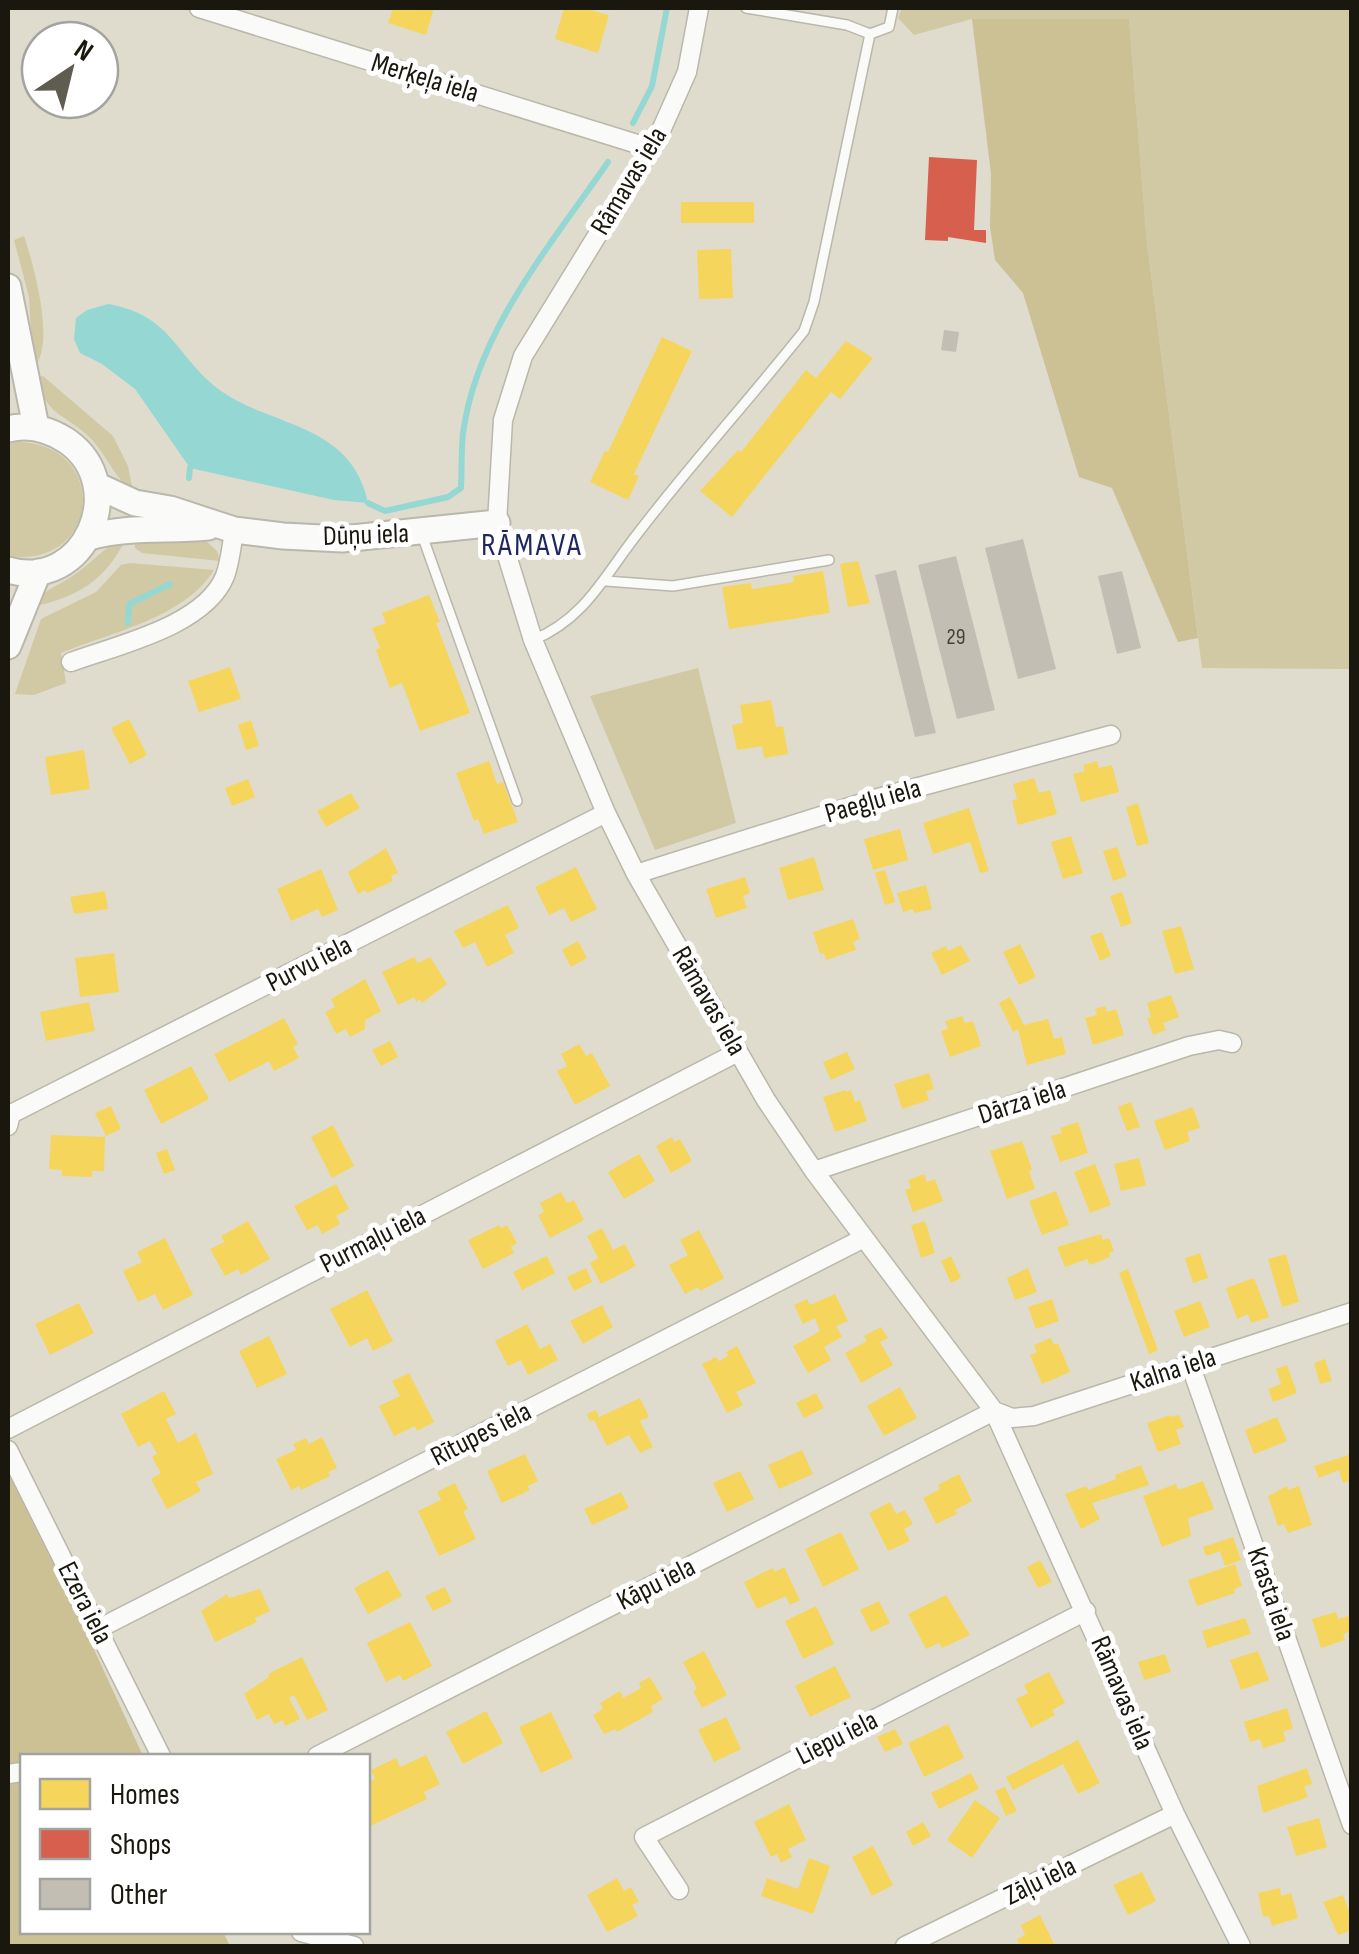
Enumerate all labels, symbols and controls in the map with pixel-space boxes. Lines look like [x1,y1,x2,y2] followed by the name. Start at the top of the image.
[20,20,120,120] north arrow
[68,33,99,69] text: N
[367,46,483,110] street label: Merķeļa iela
[584,121,674,241] street label: Rāmavas iela
[322,517,410,553] street label: Dūņu iela
[481,526,583,565] district label: RĀMAVA
[947,624,965,651] house number: 29
[821,772,925,830] street label: Paegļu iela
[261,929,357,999] street label: Purvu iela
[665,941,753,1061] street label: Rāmavas iela
[974,1072,1070,1132] street label: Dārza iela
[315,1199,431,1281] street label: Purmaļu iela
[1126,1341,1220,1399] street label: Kalna iela
[425,1395,537,1473] street label: Rītupes iela
[1240,1543,1302,1645] street label: Krasta iela
[611,1550,701,1618] street label: Kāpu iela
[50,1556,120,1650] street label: Ezera iela
[1083,1631,1161,1755] street label: Rāmavas iela
[791,1704,883,1772] street label: Liepu iela
[20,1754,370,1934] legend
[110,1777,180,1813] text: Homes
[110,1827,171,1863] text: Shops
[999,1850,1081,1912] street label: Zāļu iela
[110,1877,168,1913] text: Other

